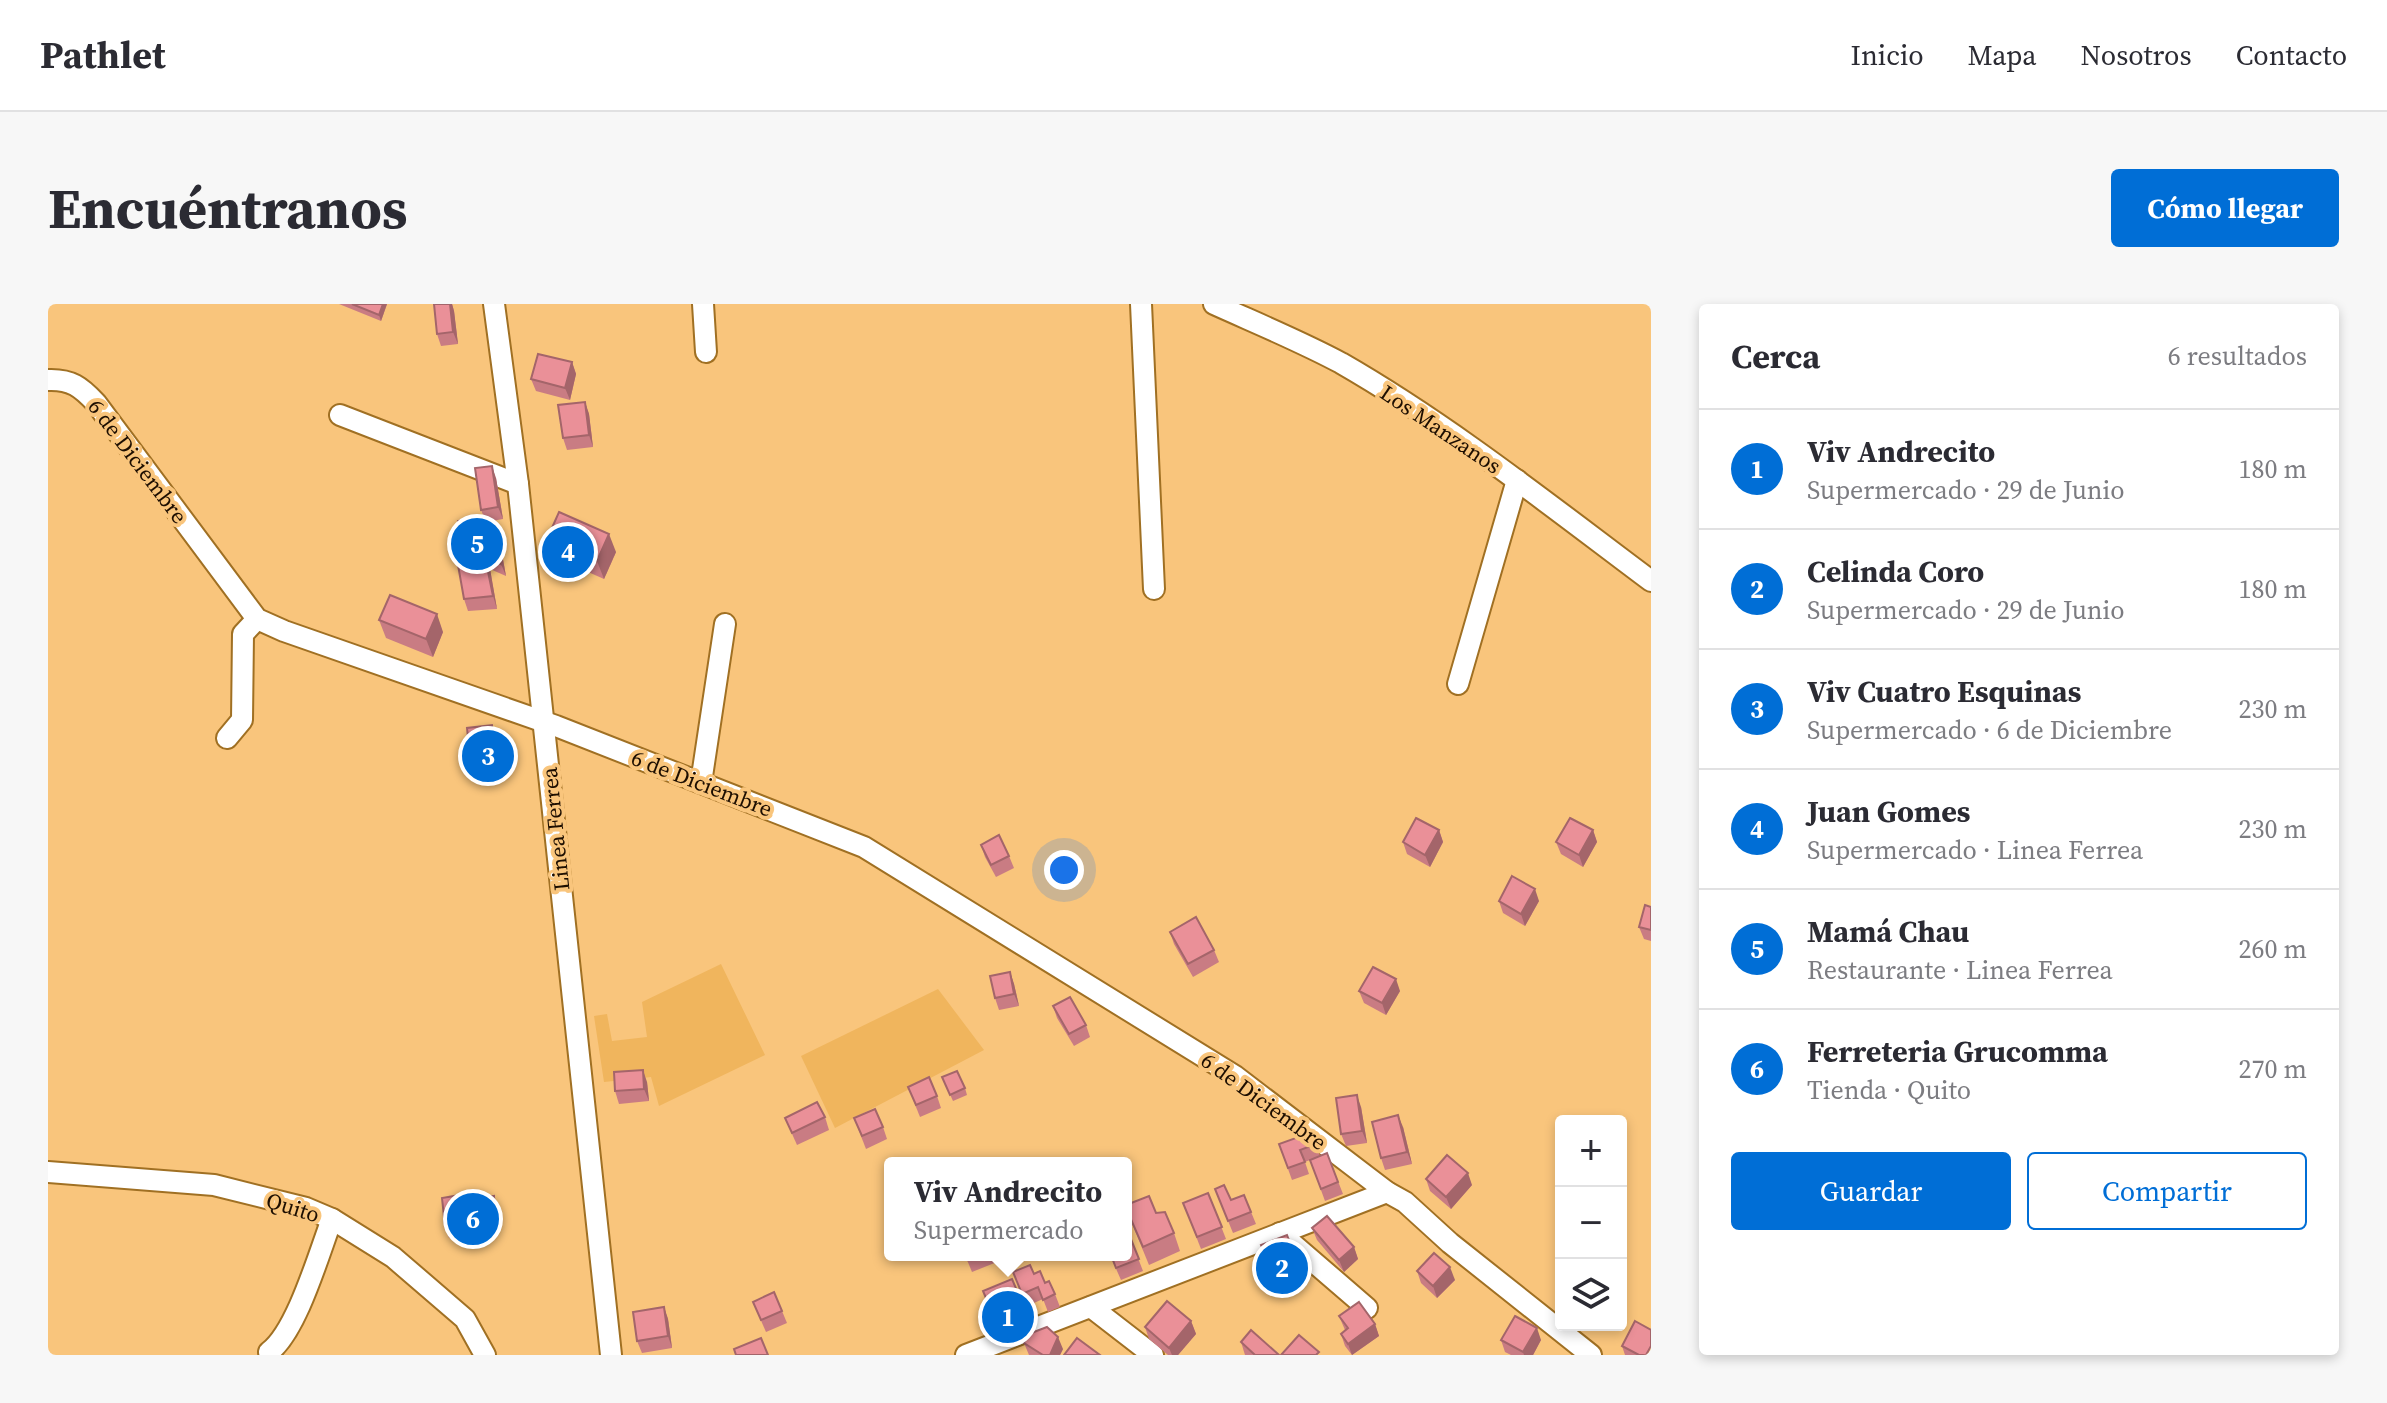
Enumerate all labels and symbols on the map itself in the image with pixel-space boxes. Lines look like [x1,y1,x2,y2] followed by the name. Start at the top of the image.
[1375,377,1507,481] street label: Los Manzanos
[81,393,195,529] street label: 6 de Diciembre
[451,514,503,574] pin: 5
[542,522,594,582] pin: 4
[462,726,514,786] pin: 3
[627,742,777,824] street label: 6 de Diciembre
[534,765,576,892] street label: Linea Ferrea
[1044,850,1084,890] your location
[1195,1045,1333,1157] street label: 6 de Diciembre
[263,1185,323,1229] street label: Quito
[447,1189,499,1249] pin: 6
[1256,1238,1308,1298] pin: 2
[982,1287,1034,1347] pin: 1

